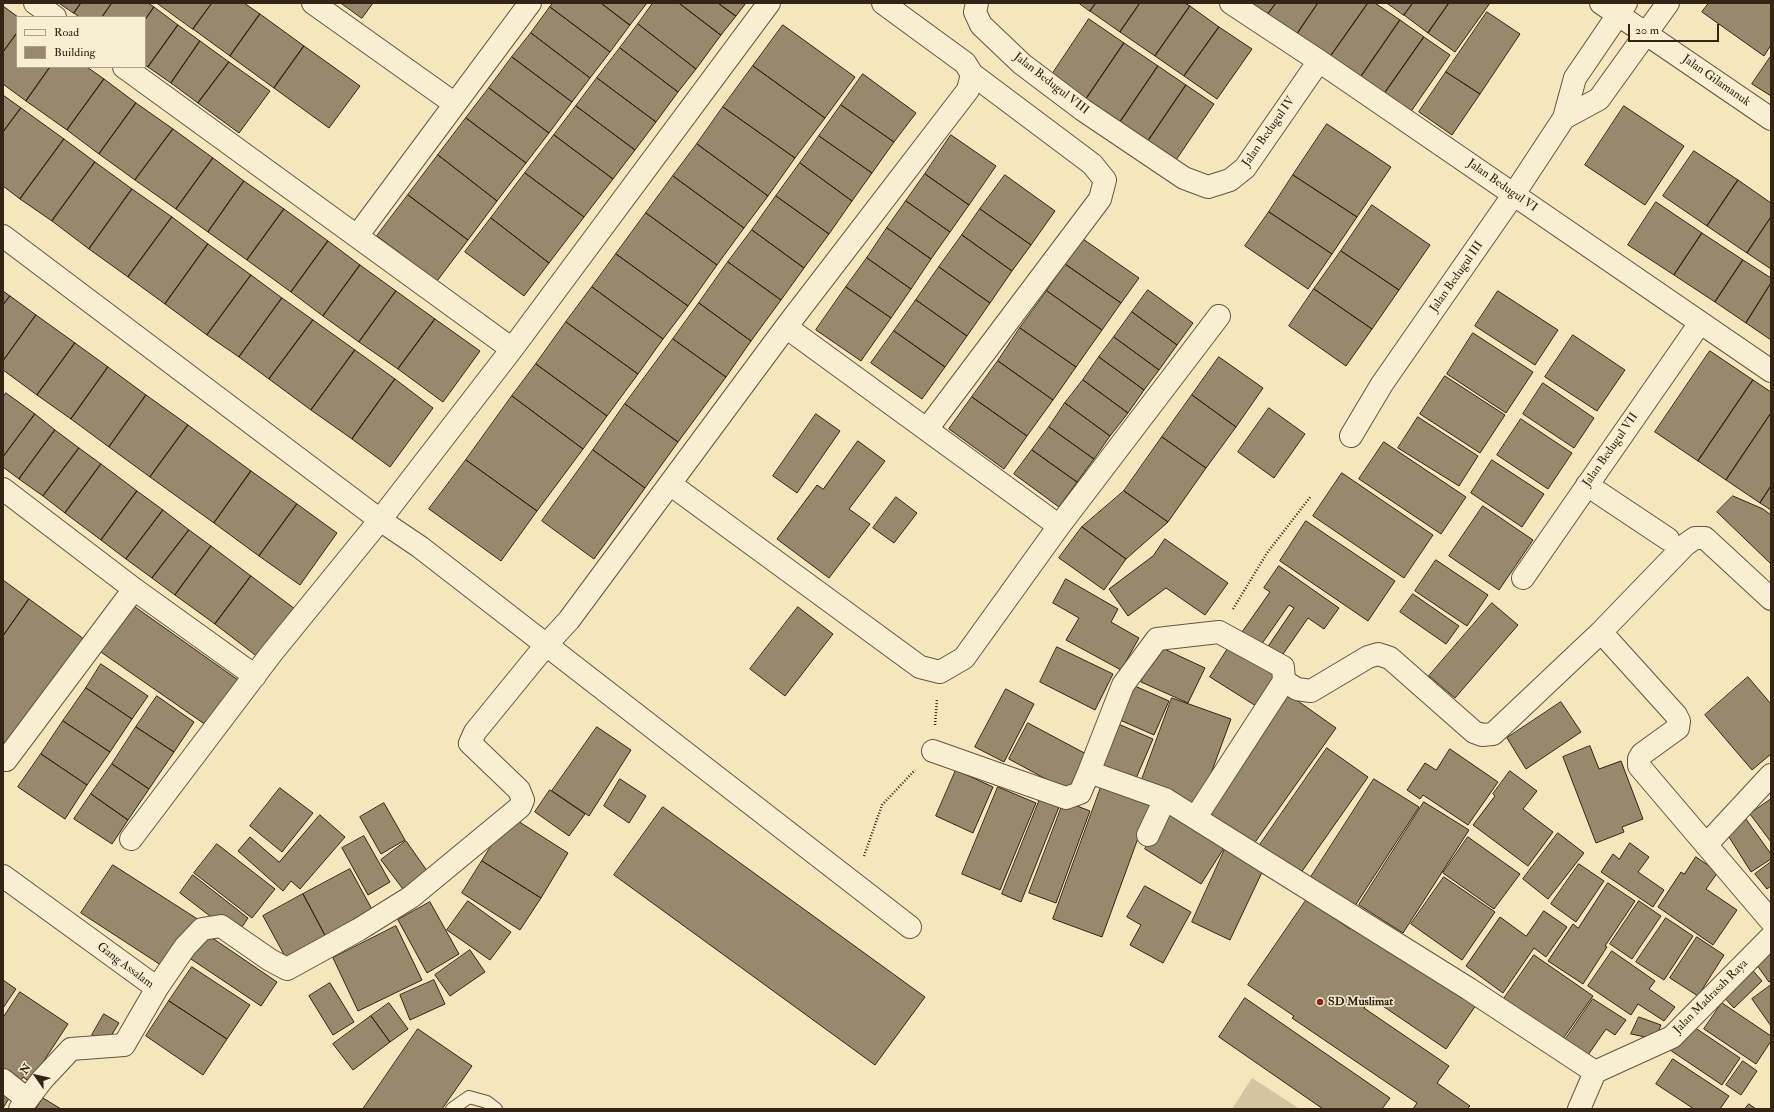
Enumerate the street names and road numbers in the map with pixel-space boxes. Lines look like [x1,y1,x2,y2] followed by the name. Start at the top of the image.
[1010,50,1092,118] street label: Jalan Bedugul VIII
[1679,52,1753,110] street label: Jalan Gilamanuk
[1239,94,1299,170] street label: Jalan Bedugul IV
[1464,156,1540,216] street label: Jalan Bedugul VI
[1427,239,1487,315] street label: Jalan Bedugul III
[1580,410,1642,490] street label: Jalan Bedugul VII
[94,940,156,992] street label: Gang Assalam
[1671,957,1751,1037] street label: Jalan Madrasah Raya

